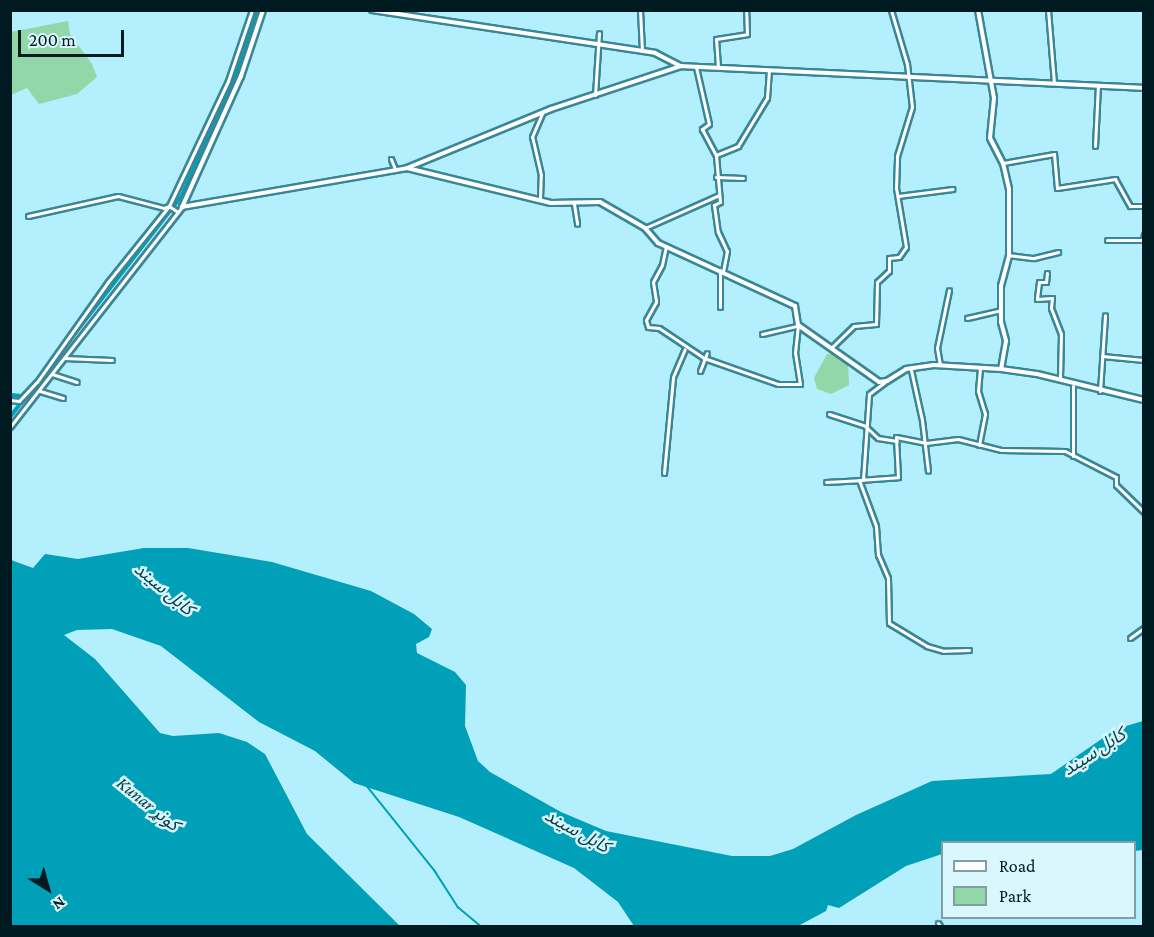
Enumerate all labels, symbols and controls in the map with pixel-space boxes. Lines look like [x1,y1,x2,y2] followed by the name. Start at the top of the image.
[21,18,128,56] scale bar
[29,30,76,50] text: 200 m
[130,558,198,620] water label: کابل سيند
[1059,724,1129,780] water label: کابل سيند
[112,772,184,836] water label: Kunar کونړ
[541,804,613,858] water label: کابل سيند
[941,841,1136,919] legend
[999,856,1036,876] text: Road
[18,859,78,919] north arrow
[999,886,1031,906] text: Park
[50,894,69,914] text: N

